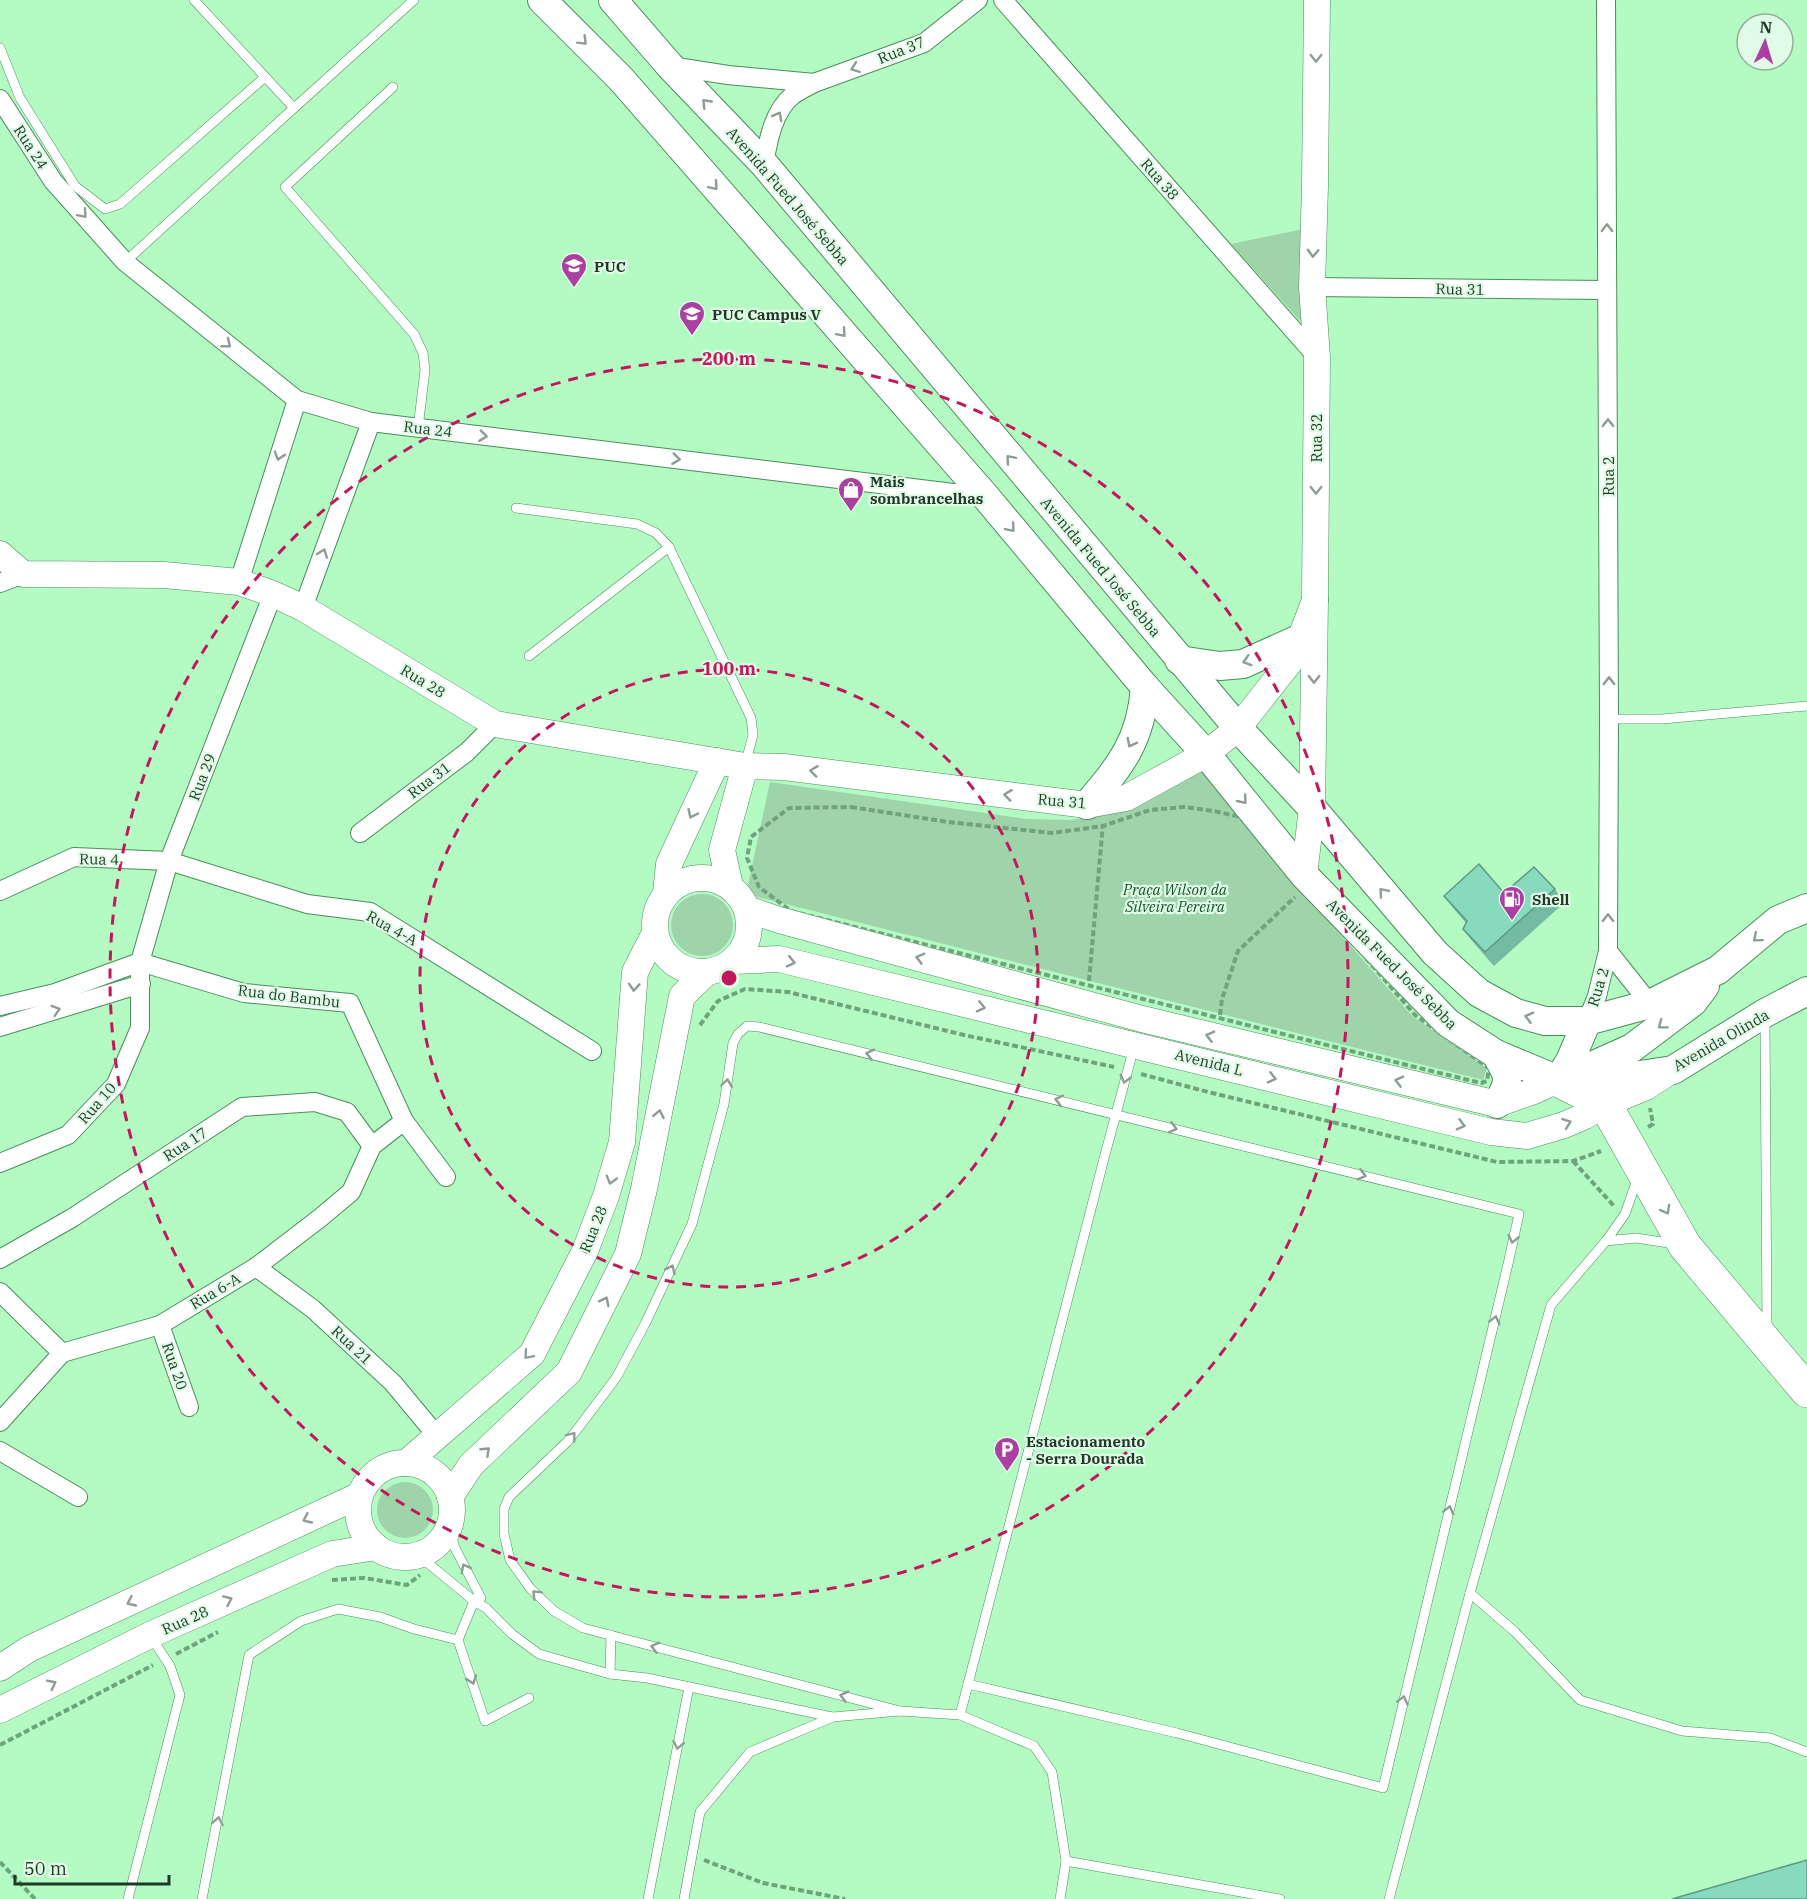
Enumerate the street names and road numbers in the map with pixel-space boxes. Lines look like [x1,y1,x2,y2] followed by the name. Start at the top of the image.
[875,32,927,68] street label: Rua 37
[10,121,52,173] street label: Rua 24
[723,123,853,269] street label: Avenida Fued José Sebba
[1137,154,1183,204] street label: Rua 38
[1435,279,1485,299] street label: Rua 31
[1307,414,1326,462] street label: Rua 32
[403,417,453,441] street label: Rua 24
[1599,456,1618,496] street label: Rua 2
[1037,493,1165,641] street label: Avenida Fued José Sebba
[397,660,449,702] street label: Rua 28
[184,751,220,803] street label: Rua 29
[404,758,454,802] street label: Rua 31
[1037,789,1087,813] street label: Rua 31
[79,849,119,869] street label: Rua 4
[1323,895,1461,1033] street label: Avenida Fued José Sebba
[363,906,422,950] street label: Rua 4-A
[1583,965,1613,1009] street label: Rua 2
[237,980,341,1012] street label: Rua do Bambu
[1670,1005,1772,1075] street label: Avenida Olinda
[1173,1044,1245,1080] street label: Avenida L
[74,1078,120,1128] street label: Rua 10
[159,1123,211,1165] street label: Rua 17
[575,1203,611,1255] street label: Rua 28
[186,1268,244,1314] street label: Rua 6-A
[328,1321,376,1369] street label: Rua 21
[158,1340,192,1392] street label: Rua 20
[159,1601,211,1639] street label: Rua 28

